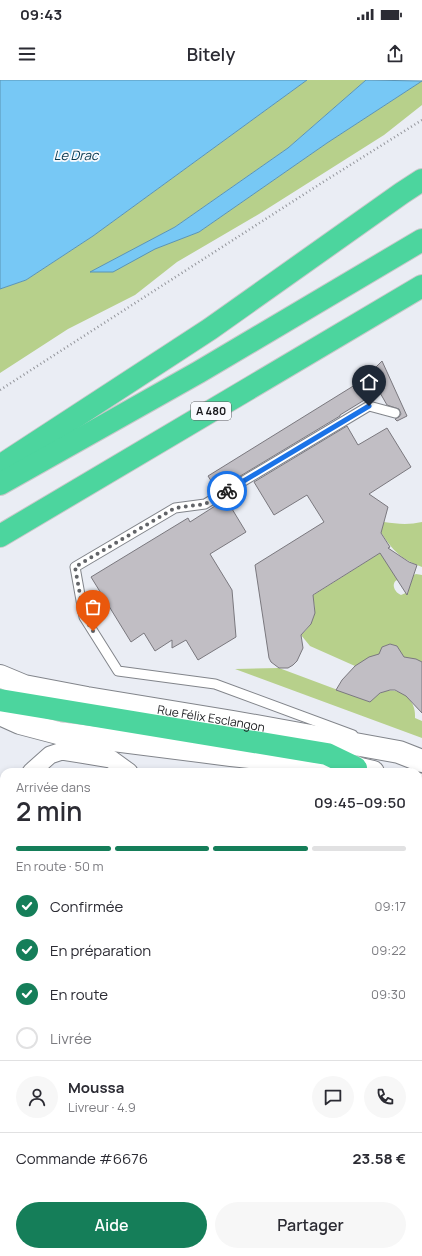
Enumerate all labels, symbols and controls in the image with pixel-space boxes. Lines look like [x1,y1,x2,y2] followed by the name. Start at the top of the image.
[20,4,62,25] text: 09:43
[187,42,235,66] text: Bitely
[16,43,38,65] icon: menu
[384,43,406,65] icon: share
[54,146,100,164] water label: Le Drac
[352,365,386,406] pin
[358,371,380,393] icon: home
[191,402,231,420] road number: A 480
[207,471,247,511] courier
[216,480,238,502] icon: bike
[76,590,110,631] pin
[82,596,104,618] icon: bag
[156,701,266,736] street label: Rue Félix Esclangon
[16,778,91,796] text: Arrivée dans
[314,792,406,813] text: 09:45–09:50
[16,793,82,829] text: 2 min
[16,857,103,875] text: En route · 50 m
[16,895,38,917] icon: check
[50,896,123,917] text: Confirmée
[375,897,406,915] text: 09:17
[16,939,38,961] icon: check
[50,940,151,961] text: En préparation
[371,941,406,959] text: 09:22
[16,983,38,1005] icon: check
[50,984,108,1005] text: En route
[371,985,406,1003] text: 09:30
[50,1028,92,1049] text: Livrée
[16,1076,58,1118] button: person
[312,1076,354,1118] button: chat
[364,1076,406,1118] button: phone
[68,1077,124,1098] text: Moussa
[68,1098,136,1116] text: Livreur · 4.9
[16,1148,148,1169] text: Commande #6676
[353,1148,406,1169] text: 23.58 €
[16,1202,207,1248] button: Aide
[215,1202,406,1248] button: Partager

